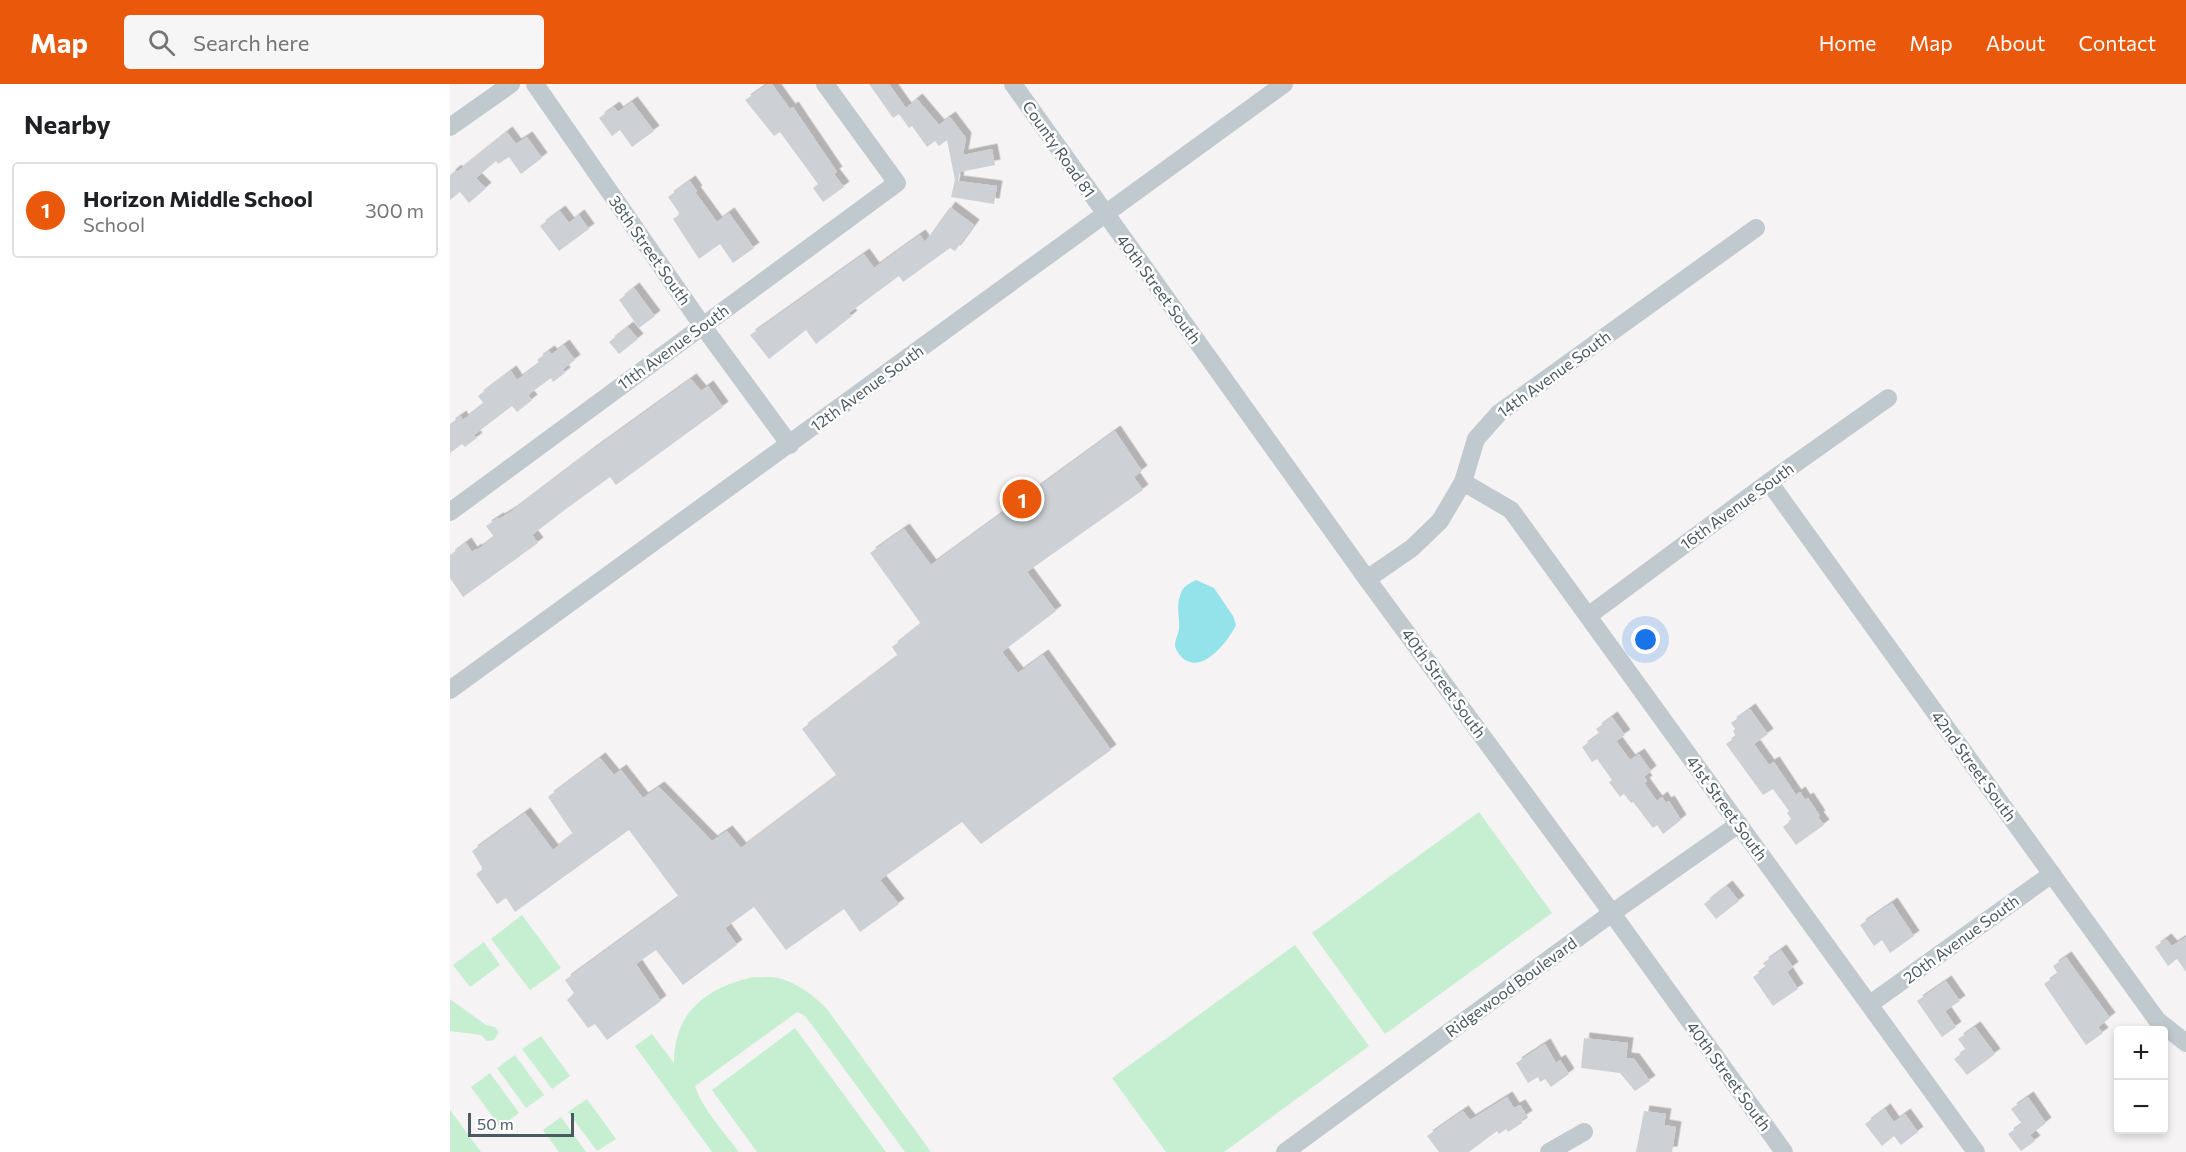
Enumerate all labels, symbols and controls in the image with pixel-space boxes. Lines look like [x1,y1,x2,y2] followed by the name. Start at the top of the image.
[124,15,544,69] search box
[30,25,88,59] text: Map
[145,26,178,59] icon: search
[193,29,309,56] text: Search here
[1819,30,1876,55] text: Home
[1909,30,1953,55] text: Map
[1986,30,2045,55] text: About
[2078,30,2156,55] text: Contact
[1019,97,1100,201] street label: County Road 81
[24,108,111,139] text: Nearby
[83,185,313,212] text: Horizon Middle School
[605,191,695,308] street label: 38th Street South
[41,198,50,222] text: 1
[365,198,424,222] text: 300 m
[83,212,145,236] text: School
[1113,230,1206,347] street label: 40th Street South
[614,300,732,393] street label: 11th Avenue South
[1493,326,1614,421] street label: 14th Avenue South
[807,340,927,435] street label: 12th Avenue South
[1676,458,1797,553] street label: 16th Avenue South
[1002,476,1042,522] pin: 1
[1398,624,1491,741] street label: 40th Street South
[1631,625,1660,654] your location
[1928,707,2021,825] street label: 42nd Street South
[1683,752,1772,864] street label: 41st Street South
[1899,890,2022,987] street label: 20th Avenue South
[1441,933,1580,1041] street label: Ridgewood Boulevard
[1683,1017,1776,1134] street label: 40th Street South
[2114,1026,2168,1134] map controls
[2114,1026,2168,1080] button: +
[2114,1080,2168,1134] button: −
[468,1110,574,1138] scale bar
[477,1114,514,1133] text: 50 m

